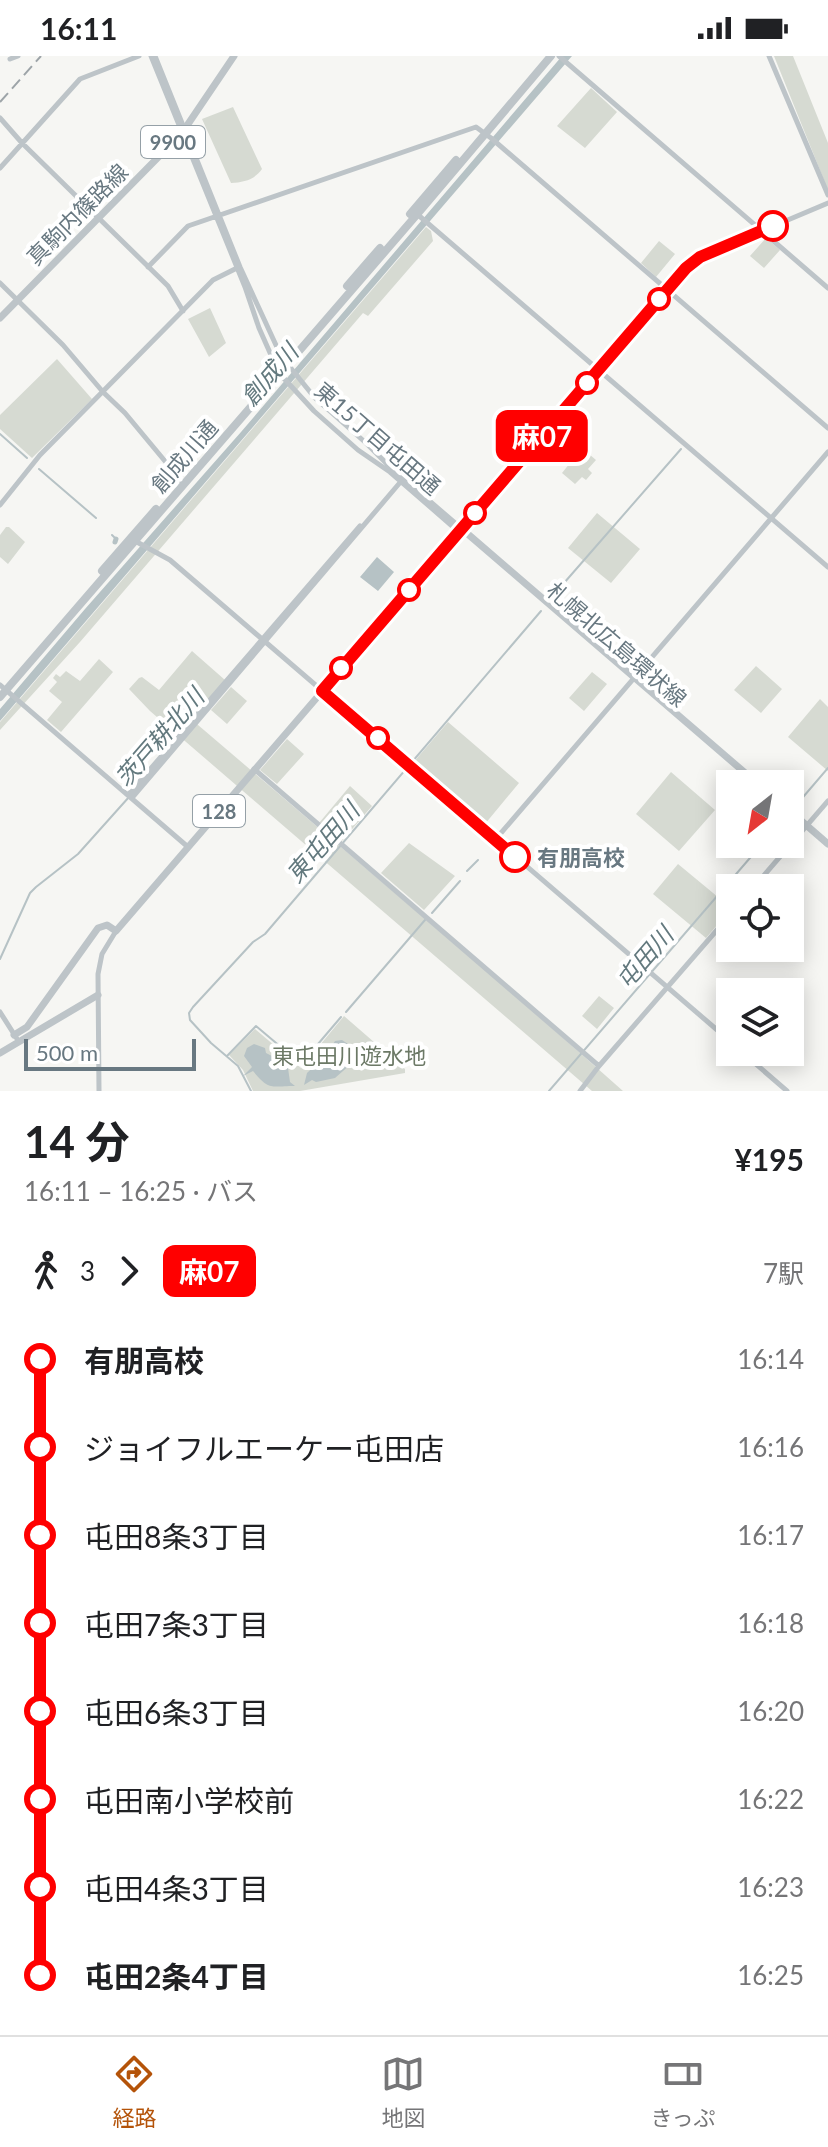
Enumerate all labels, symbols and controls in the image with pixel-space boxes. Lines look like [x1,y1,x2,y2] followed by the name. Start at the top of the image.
[40,10,117,46] text: 16:11
[141,126,205,158] road number: 9900
[21,158,133,270] street label: 真駒内篠路線
[758,211,788,241] unlabelled marker
[648,288,670,310] unlabelled marker
[234,335,306,411] water label: 創成川
[576,372,598,394] unlabelled marker
[310,376,446,500] street label: 東15丁目屯田通
[496,410,588,462] line badge: 麻07
[145,414,223,498] street label: 創成川通
[512,419,572,453] text: 麻07
[464,502,486,524] unlabelled marker
[542,576,692,712] street label: 札幌北広島環状線
[398,579,420,601] unlabelled marker
[330,657,352,679] unlabelled marker
[109,680,211,792] water label: 茨戸耕北川
[367,727,389,749] unlabelled marker
[716,770,804,858] north arrow
[716,770,804,1066] map controls
[280,794,366,888] water label: 東屯田川
[193,795,245,827] road number: 128
[500,842,530,872] marker: 有朋高校
[537,844,625,871] place label: 有朋高校
[716,874,804,962] button: locate
[609,918,681,994] water label: 屯田川
[716,978,804,1066] button: layers
[24,1035,196,1071] scale bar
[36,1039,98,1066] text: 500 m
[272,1042,426,1069] park label: 東屯田川遊水地
[24,1115,130,1167] text: 14 分
[734,1141,804,1177] text: ¥195
[24,1175,258,1207] text: 16:11 – 16:25 · バス
[24,1249,68,1293] icon: walk
[107,1249,151,1293] icon: forward
[179,1254,240,1288] text: 麻07
[80,1255,95,1287] text: 3
[763,1257,804,1289] text: 7駅
[84,1342,204,1378] text: 有朋高校
[737,1343,804,1375] text: 16:14
[84,1430,444,1466] text: ジョイフルエーケー屯田店
[737,1431,804,1463] text: 16:16
[84,1518,269,1554] text: 屯田8条3丁目
[737,1519,804,1551] text: 16:17
[84,1606,269,1642] text: 屯田7条3丁目
[737,1607,804,1639] text: 16:18
[84,1694,269,1730] text: 屯田6条3丁目
[737,1695,804,1727] text: 16:20
[84,1782,294,1818] text: 屯田南小学校前
[737,1783,804,1815] text: 16:22
[84,1870,269,1906] text: 屯田4条3丁目
[737,1871,804,1903] text: 16:23
[84,1958,269,1994] text: 屯田2条4丁目
[737,1959,804,1991] text: 16:25
[112,2052,156,2132] tab: 経路
[381,2052,425,2132] tab: 地図
[650,2052,716,2132] tab: きっぷ

